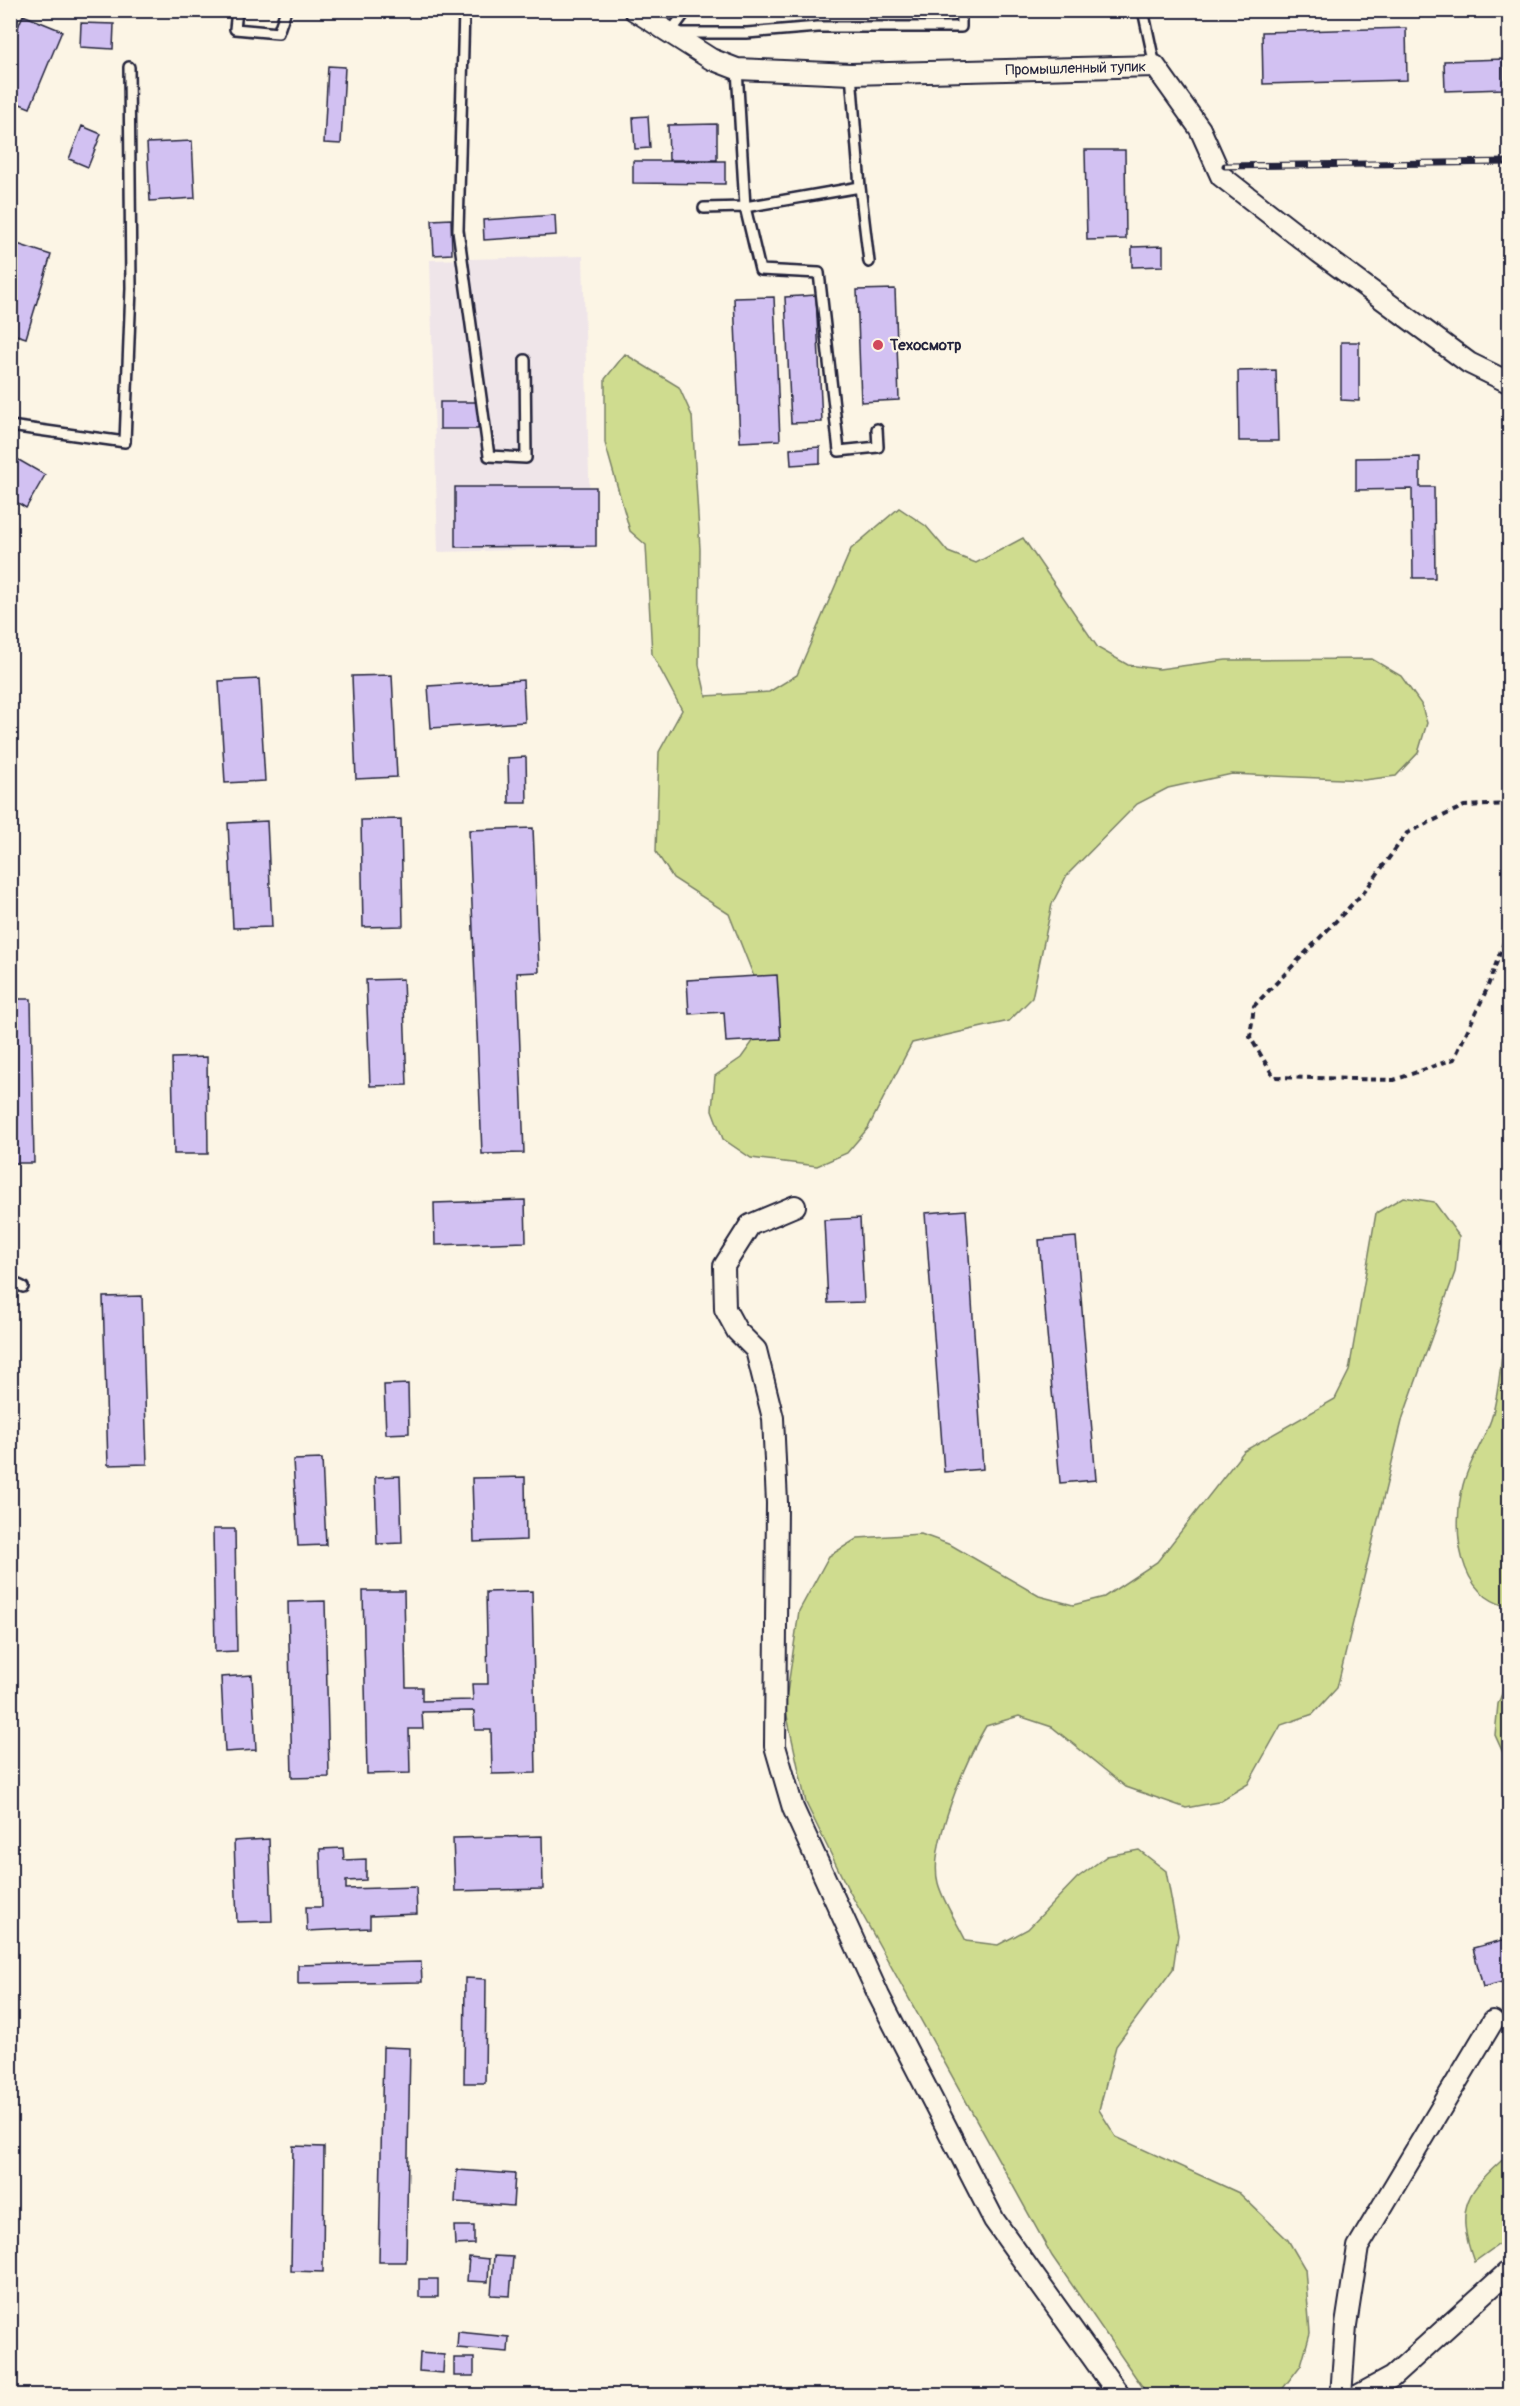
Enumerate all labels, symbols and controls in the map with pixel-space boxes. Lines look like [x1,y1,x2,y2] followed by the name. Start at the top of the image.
[1005,57,1147,80] street label: Промышленный тупик
[889,336,961,355] place label: Техосмотр
[871,338,885,352] marker: Техосмотр

